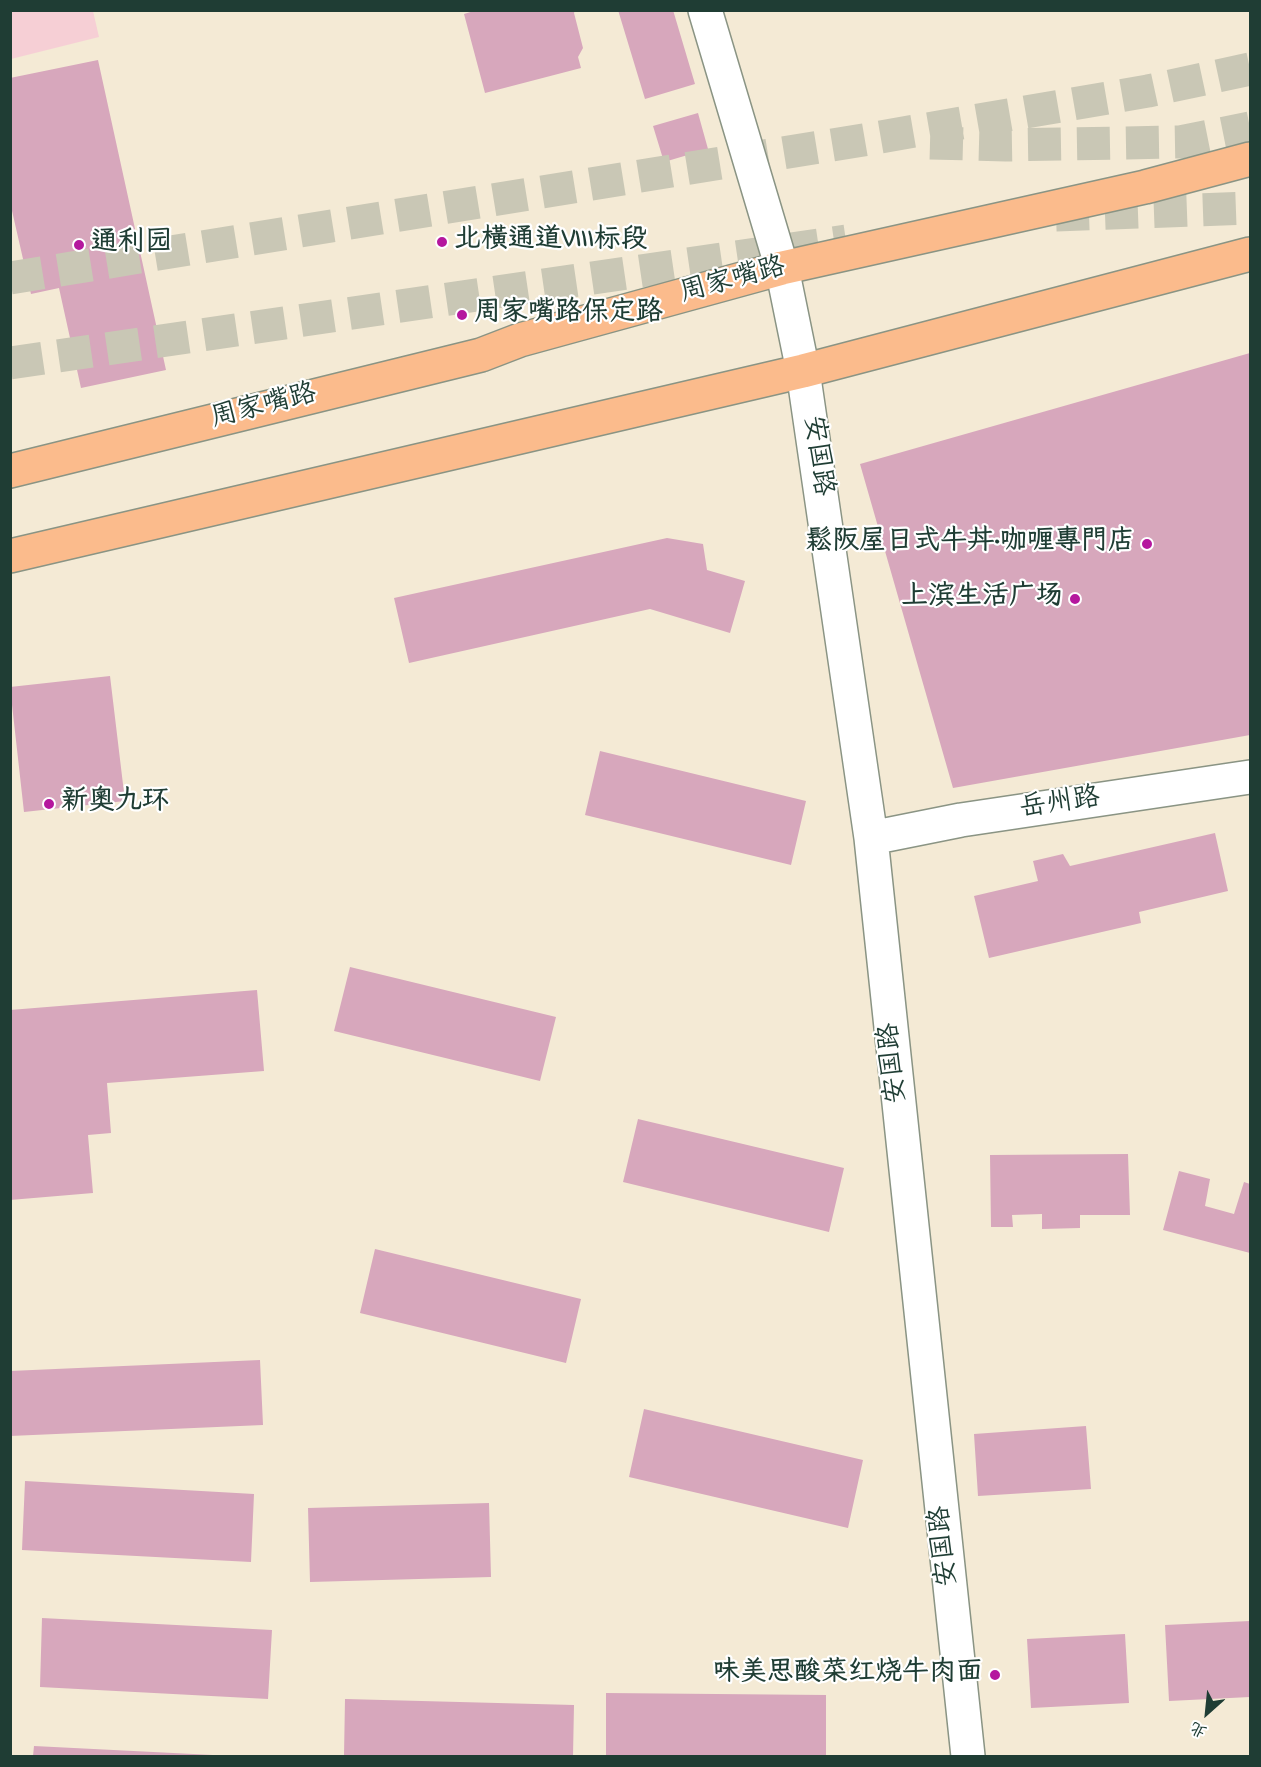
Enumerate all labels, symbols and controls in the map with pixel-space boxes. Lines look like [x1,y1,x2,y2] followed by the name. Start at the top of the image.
[454,226,648,258] place label: 北横通道VIII标段
[91,229,172,261] place label: 通利园
[435,235,449,249] marker: 北横通道VIII标段
[72,238,86,252] marker: 通利园
[677,252,789,312] street label: 周家嘴路
[474,299,663,331] place label: 周家嘴路保定路
[455,308,469,322] marker: 周家嘴路保定路
[208,379,320,437] street label: 周家嘴路
[794,414,838,498] street label: 安国路
[805,528,1135,560] place label: 鬆阪屋日式牛丼·咖喱專門店
[1140,537,1154,551] marker: 鬆阪屋日式牛丼·咖喱專門店
[901,583,1063,615] place label: 上滨生活广场
[1068,592,1082,606] marker: 上滨生活广场
[1018,783,1102,827] street label: 岳州路
[61,788,169,820] place label: 新奥九环
[42,797,56,811] marker: 新奥九环
[875,1021,915,1105] street label: 安国路
[926,1504,966,1588] street label: 安国路
[713,1659,983,1691] place label: 味美思酸菜红烧牛肉面
[988,1668,1002,1682] marker: 味美思酸菜红烧牛肉面
[1177,1683,1237,1743] north arrow
[1186,1715,1211,1743] text: 北

